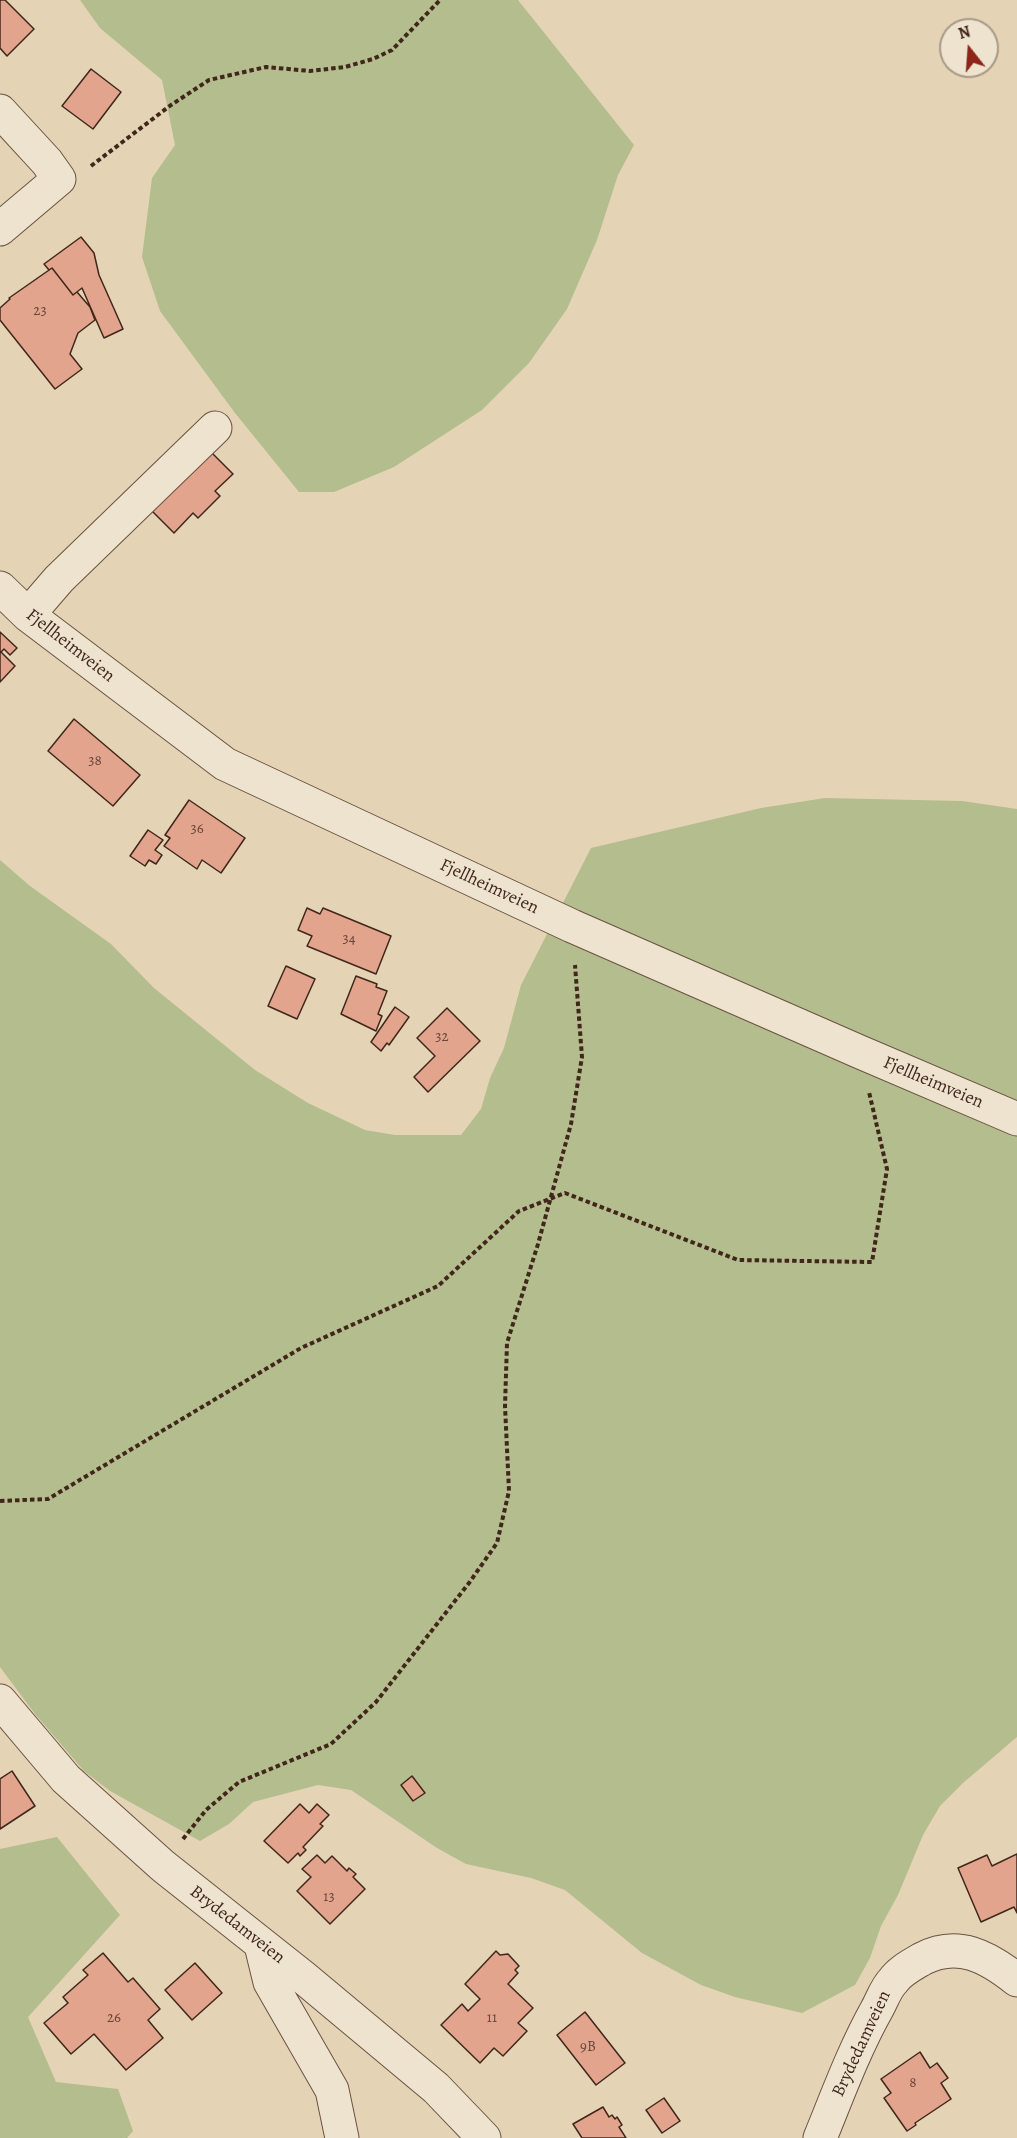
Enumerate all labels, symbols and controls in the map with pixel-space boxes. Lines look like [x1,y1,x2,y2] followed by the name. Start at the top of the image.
[939,18,999,78] north arrow
[956,20,973,45] text: N
[33,302,47,320] house number: 23
[21,605,119,687] street label: Fjellheimveien
[88,752,102,770] house number: 38
[190,820,204,838] house number: 36
[436,855,542,919] street label: Fjellheimveien
[342,930,356,948] house number: 34
[435,1028,449,1046] house number: 32
[880,1052,986,1114] street label: Fjellheimveien
[185,1881,289,1969] street label: Brydedamveien
[323,1888,335,1906] house number: 13
[828,1987,896,2101] street label: Brydedamveien
[107,2009,121,2027] house number: 26
[487,2009,497,2027] house number: 11
[580,2038,596,2056] house number: 9B
[909,2074,917,2092] house number: 8

